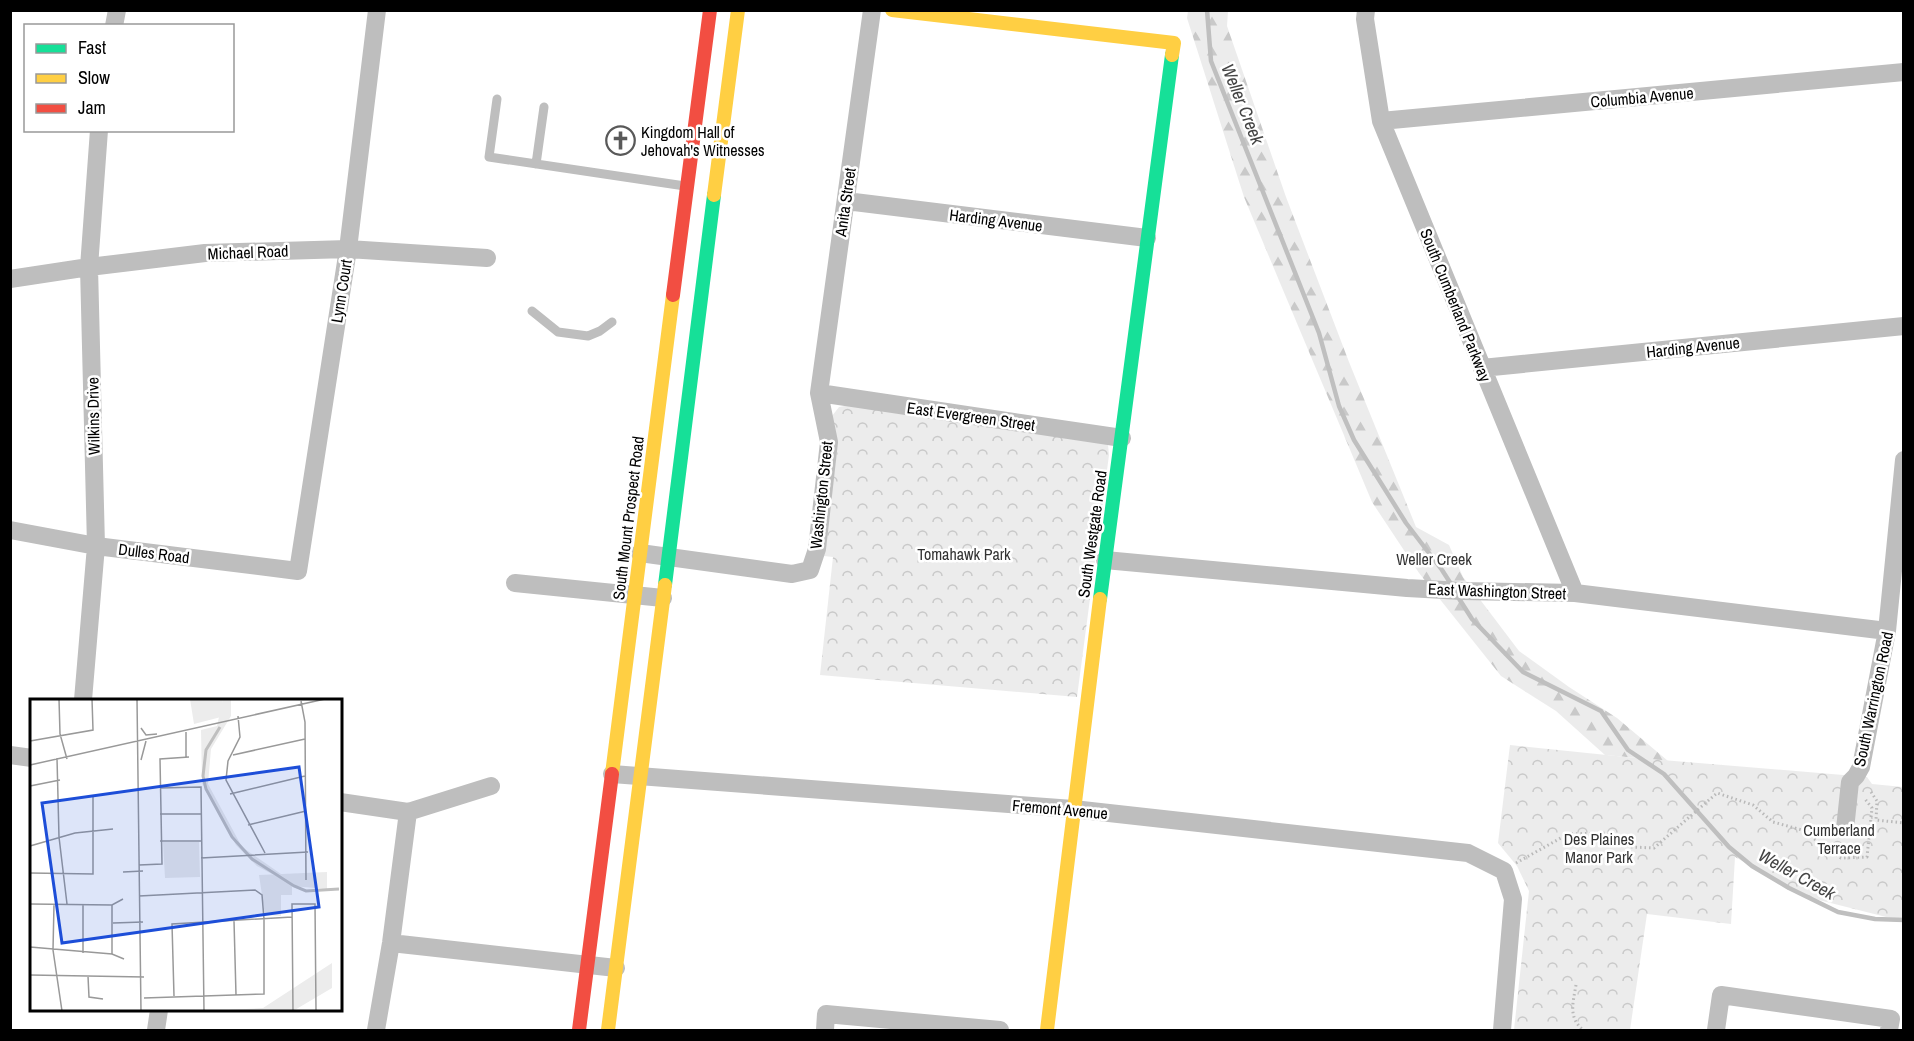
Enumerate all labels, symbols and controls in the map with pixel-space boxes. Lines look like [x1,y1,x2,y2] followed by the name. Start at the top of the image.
[24,24,234,132] legend
[78,35,106,60] text: Fast
[1215,60,1271,149] water label: Weller Creek
[78,65,110,90] text: Slow
[1590,82,1694,112] street label: Columbia Avenue
[78,95,106,120] text: Jam
[641,121,765,161] place label: Kingdom Hall of Jehovah's Witnesses
[604,125,636,157] church icon: Kingdom Hall of Jehovah's Witnesses
[829,166,861,239] street label: Anita Street
[948,203,1044,237] street label: Harding Avenue
[1415,225,1497,385] street label: South Cumberland Parkway
[207,240,289,264] street label: Michael Road
[325,257,357,324] street label: Lynn Court
[1645,331,1741,363] street label: Harding Avenue
[81,377,105,455] street label: Wilkins Drive
[906,396,1037,436] street label: East Evergreen Street
[607,435,649,601] street label: South Mount Prospect Road
[804,440,838,550] street label: Washington Street
[1072,469,1112,599] street label: South Westgate Road
[117,538,191,568] street label: Dulles Road
[917,543,1011,565] park label: Tomahawk Park
[1396,548,1472,570] park label: Weller Creek
[1428,578,1567,604] street label: East Washington Street
[1848,630,1898,768] street label: South Warrington Road
[30,699,342,1011] inset map
[1011,794,1109,824] street label: Fremont Avenue
[1803,819,1875,859] park label: Cumberland Terrace
[1564,828,1634,868] park label: Des Plaines Manor Park
[1754,842,1841,906] water label: Weller Creek

